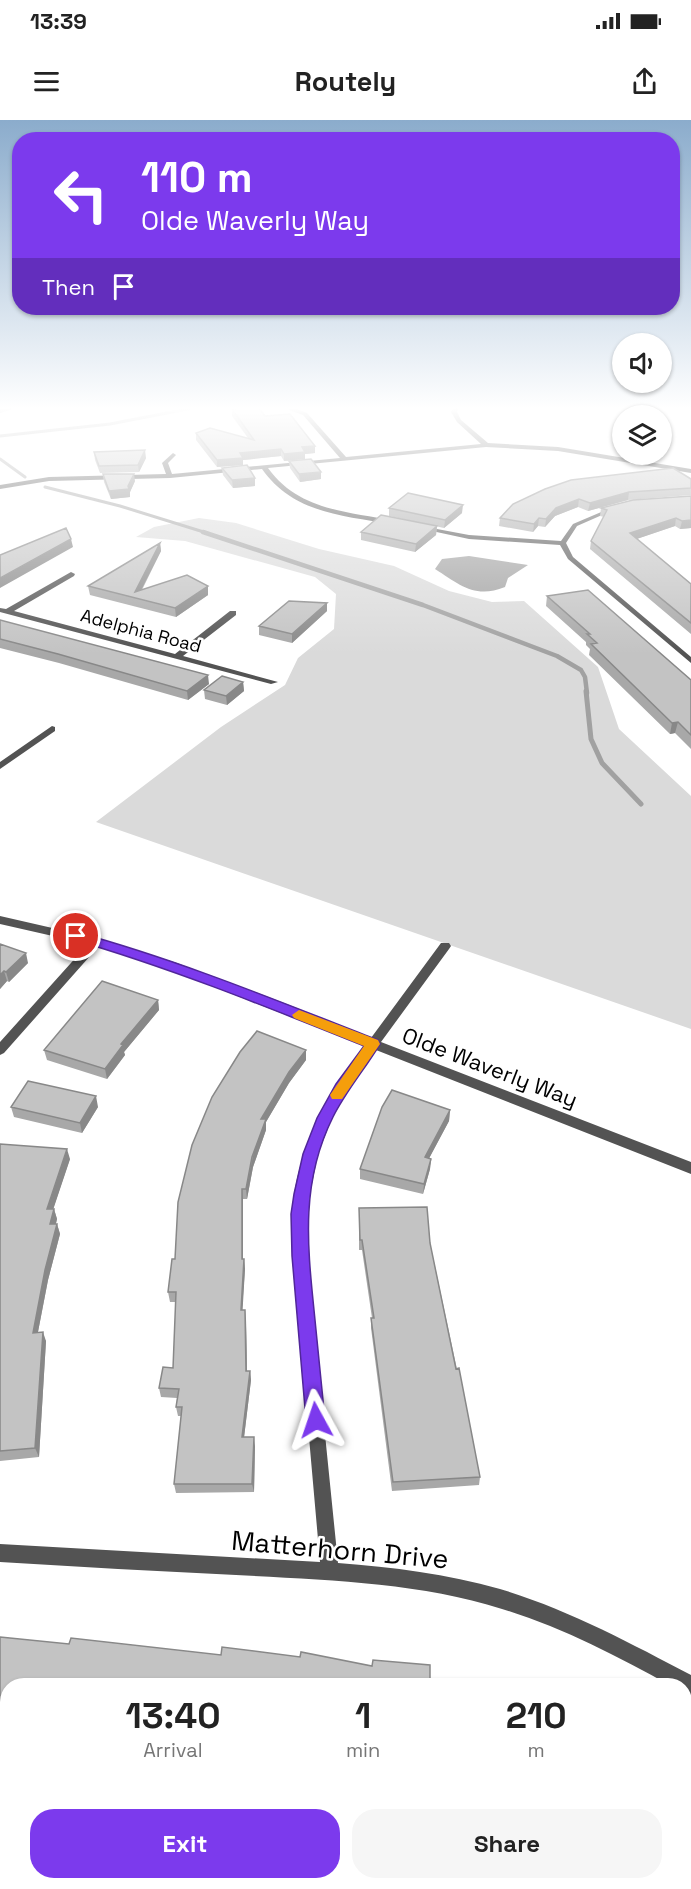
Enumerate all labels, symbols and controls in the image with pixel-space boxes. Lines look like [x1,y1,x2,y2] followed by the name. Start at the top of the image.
[30,7,87,35] text: 13:39
[295,64,396,99] text: Routely
[30,65,63,98] icon: menu
[628,65,661,98] icon: share
[141,151,253,204] text: 110 m
[42,156,120,234] icon: left
[141,203,369,238] text: Olde Waverly Way
[107,270,140,303] icon: arrive
[42,273,95,301] text: Then
[612,333,672,465] map controls
[612,333,672,393] button: sound
[612,405,672,465] button: layers
[78,603,204,658] street label: Adelphia Road
[50,910,101,961] pin
[59,919,92,952] icon: arrive
[398,1021,582,1113] street label: Olde Waverly Way
[284,1388,348,1452] position arrow
[230,1523,450,1576] street label: Matterhorn Drive
[125,1693,221,1739] text: 13:40
[355,1693,371,1739] text: 1
[506,1693,567,1739] text: 210
[143,1737,203,1763] text: Arrival
[346,1737,380,1763] text: min
[528,1737,545,1763] text: m
[30,1809,340,1878] button: Exit
[352,1809,662,1878] button: Share

